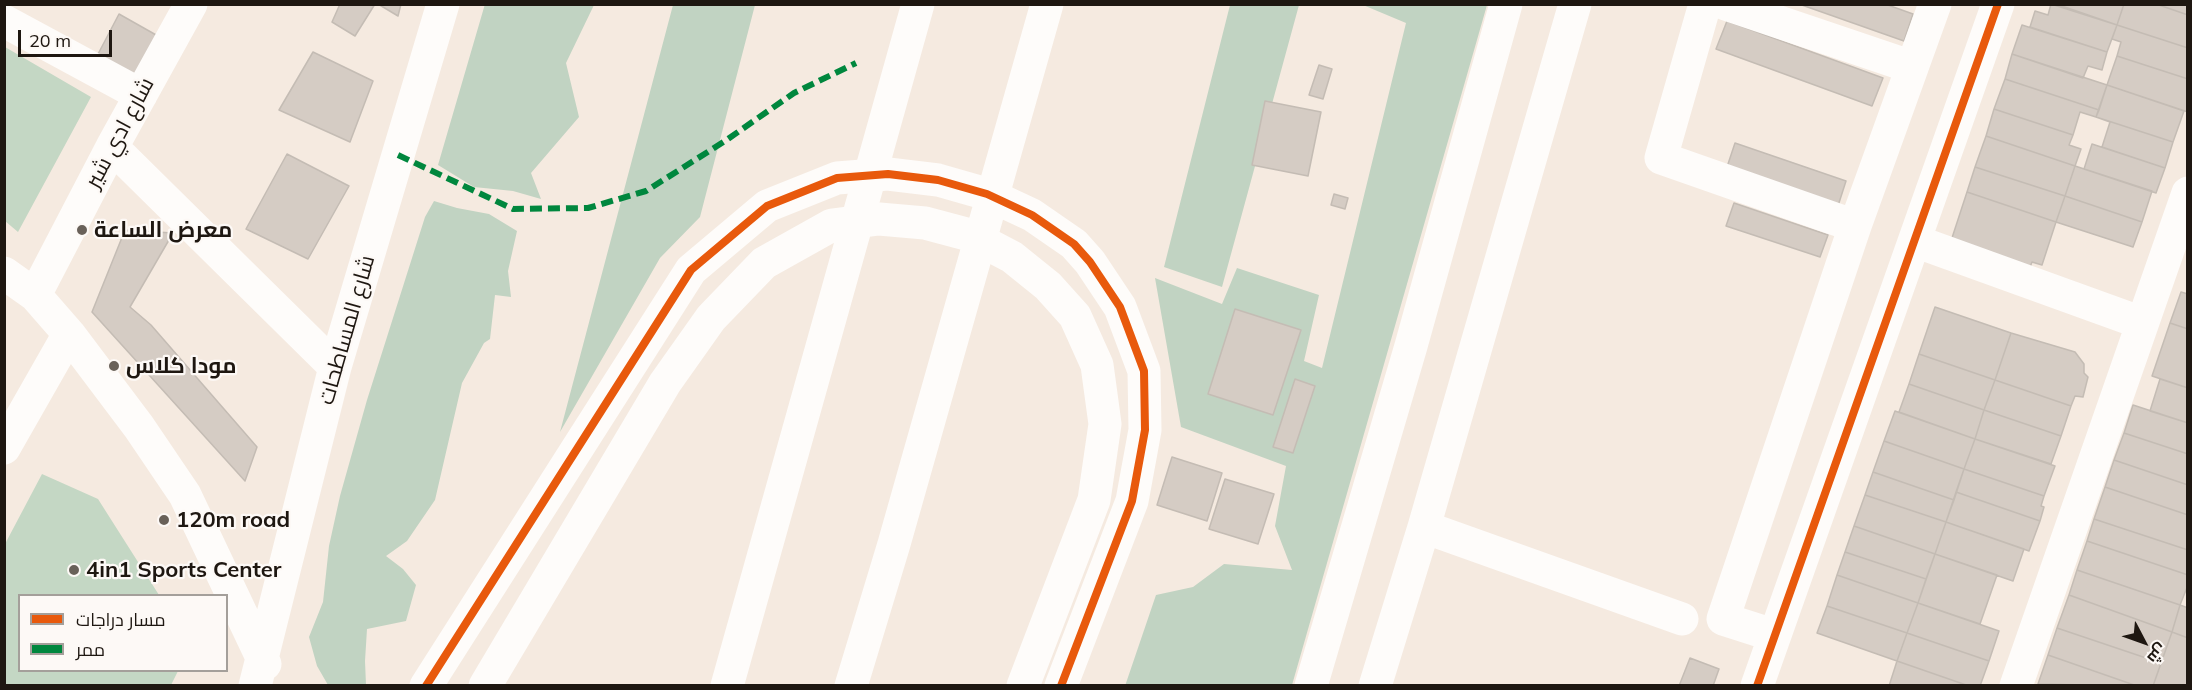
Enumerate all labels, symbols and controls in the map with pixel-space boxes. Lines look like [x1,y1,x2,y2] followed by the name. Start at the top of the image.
[21,18,116,56] scale bar
[29,29,71,52] text: 20 m
[80,73,160,193] street label: شارع ادي شير
[94,217,232,243] place label: معرض الساعة
[75,223,89,237] marker: معرض الساعة
[313,252,381,408] street label: شارع المساطحات
[126,353,237,379] place label: مودا كلاس
[107,359,121,373] marker: مودا كلاس
[176,507,290,533] place label: 120m road
[157,513,171,527] marker: 120m road
[86,557,281,583] place label: 4in1 Sports Center
[67,563,81,577] marker: 4in1 Sports Center
[18,594,228,672] legend
[76,608,166,631] text: مسار دراجات
[2114,612,2174,672] north arrow
[76,638,105,661] text: ممر
[2143,640,2172,668] text: ش

